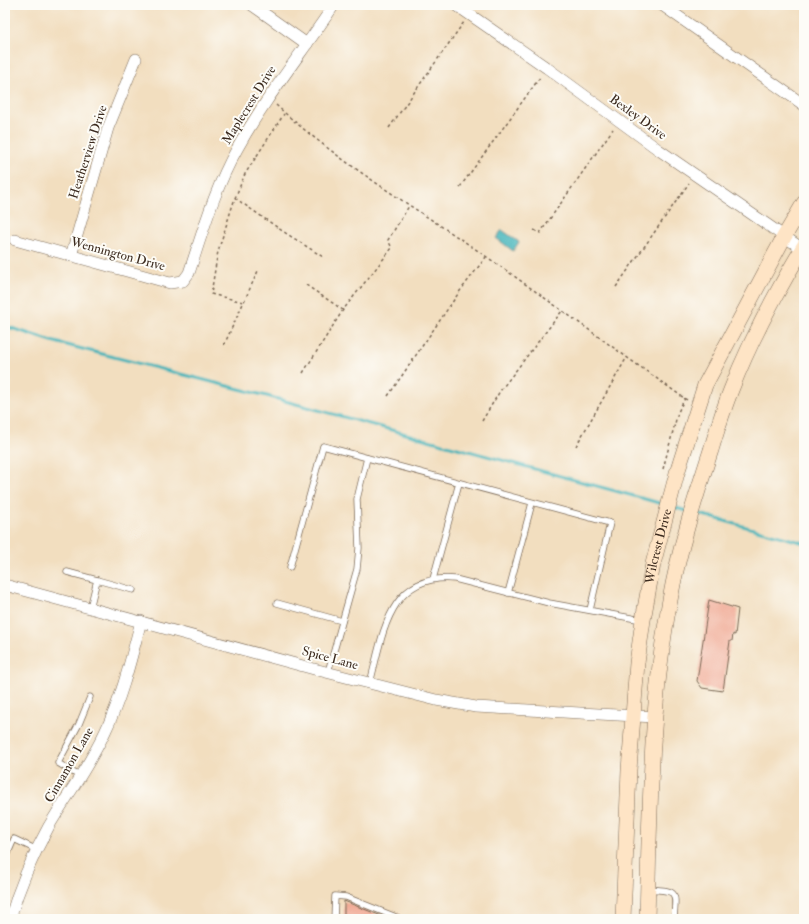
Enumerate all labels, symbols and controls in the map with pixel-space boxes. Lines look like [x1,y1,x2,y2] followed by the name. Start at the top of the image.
[218,62,281,148] street label: Maplecrest Drive
[606,91,670,144] street label: Bexley Drive
[65,103,111,201] street label: Heatherview Drive
[68,233,168,274] street label: Wennington Drive
[641,507,675,586] street label: Wilcrest Drive
[300,643,360,674] street label: Spice Lane
[41,724,97,805] street label: Cinnamon Lane

